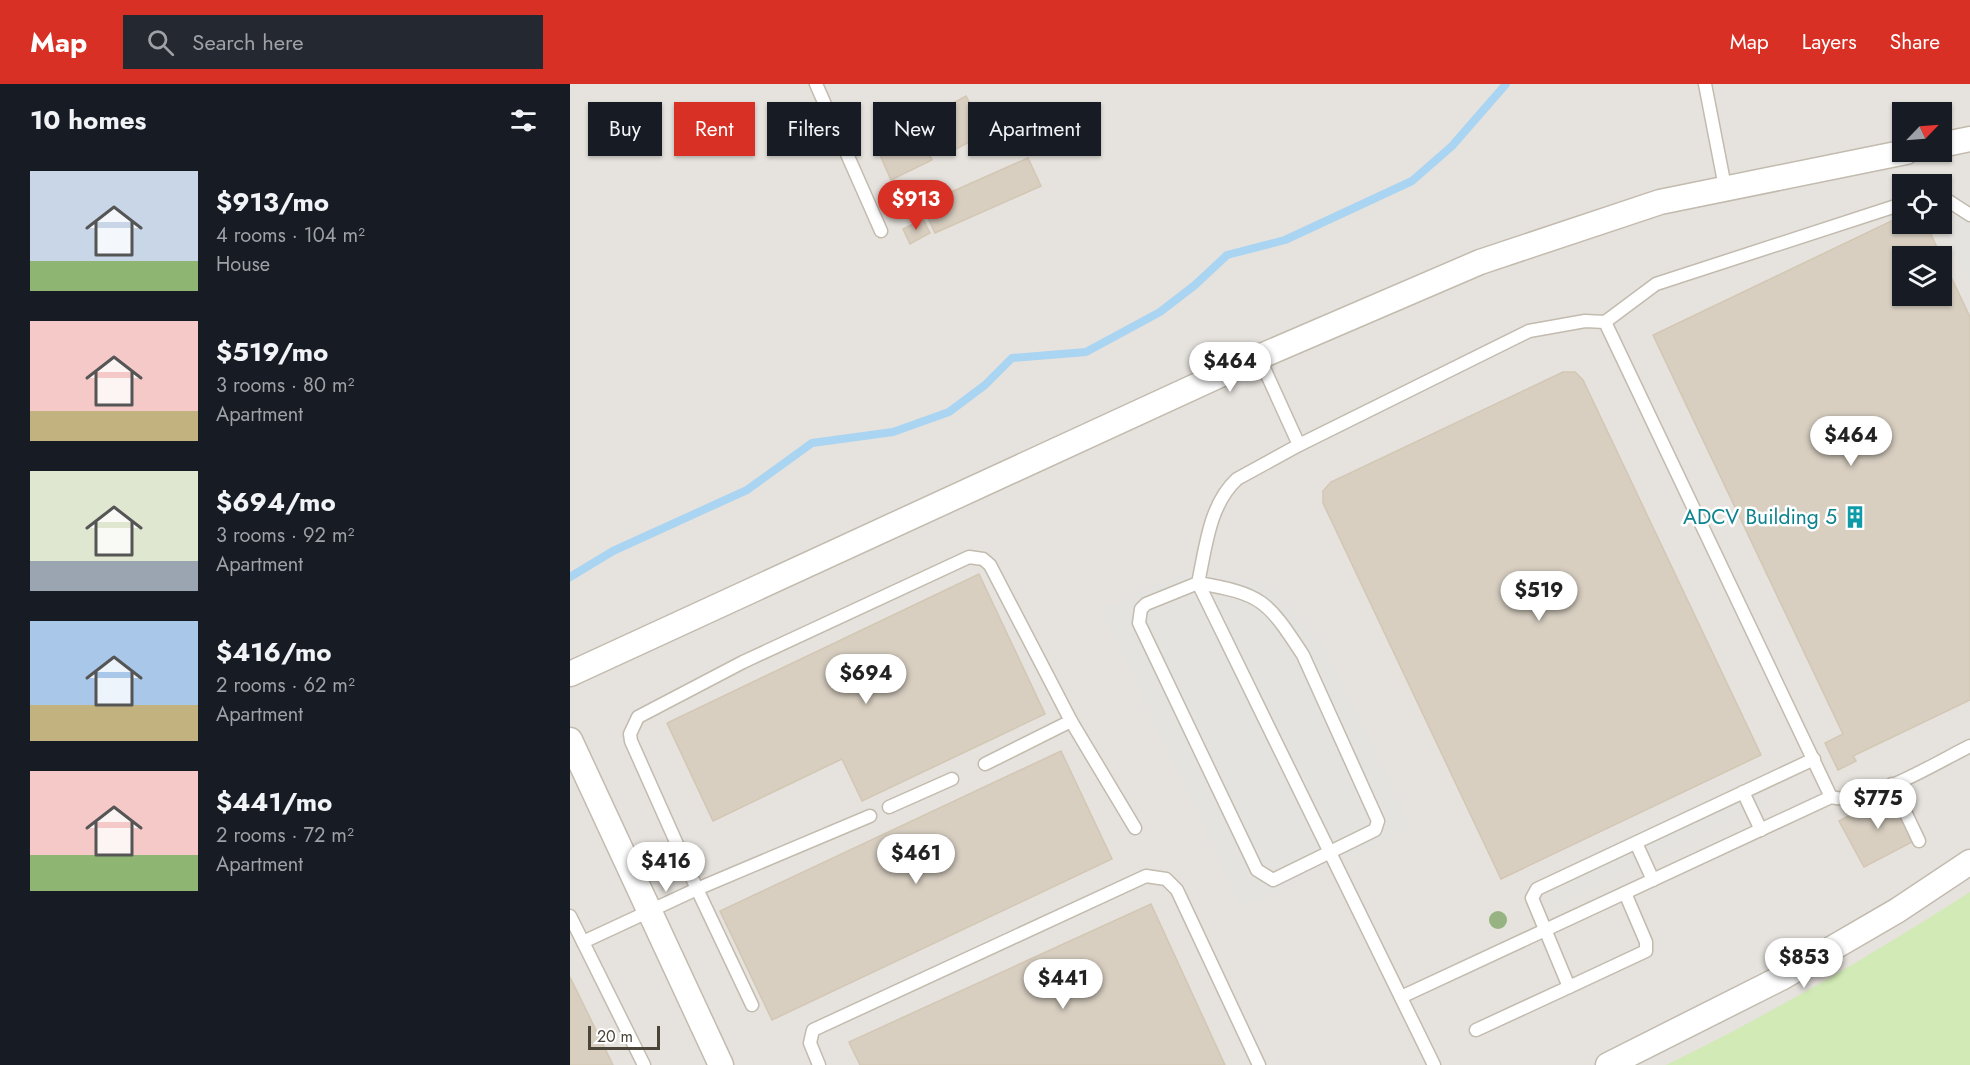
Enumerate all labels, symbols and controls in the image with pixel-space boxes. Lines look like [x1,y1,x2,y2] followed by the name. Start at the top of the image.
[123,15,543,69] search box
[30,22,87,63] text: Map
[144,26,177,59] icon: search
[192,26,304,58] text: Search here
[1730,27,1769,57] text: Map
[1802,27,1857,57] text: Layers
[1890,27,1940,57] text: Share
[30,101,146,139] text: 10 homes
[588,102,662,156] chip: Buy
[674,102,755,156] chip: Rent
[767,102,861,156] chip: Filters
[873,102,956,156] chip: New
[968,102,1101,156] chip: Apartment
[1892,102,1952,162] north arrow
[1892,102,1952,306] map controls
[507,104,540,137] icon: filters
[1892,174,1952,234] button: locate
[880,180,952,231] pin: $913
[216,183,329,221] text: $913/mo
[892,185,940,214] text: $913
[78,195,150,267] icon: home
[216,221,365,250] text: 4 rooms · 104 m²
[1892,246,1952,306] button: layers
[216,250,270,279] text: House
[216,333,328,371] text: $519/mo
[1194,342,1266,393] pin: $464
[78,345,150,417] icon: home
[1203,347,1257,376] text: $464
[216,371,354,400] text: 3 rooms · 80 m²
[216,400,303,429] text: Apartment
[1815,416,1887,467] pin: $464
[1824,421,1878,450] text: $464
[216,483,336,521] text: $694/mo
[78,495,150,567] icon: home
[1683,502,1837,532] place label: ADCV Building 5
[1842,504,1868,530] building icon: ADCV Building 5
[216,521,354,550] text: 3 rooms · 92 m²
[216,550,303,579] text: Apartment
[1503,571,1575,622] pin: $519
[1515,576,1563,605] text: $519
[216,633,332,671] text: $416/mo
[78,645,150,717] icon: home
[830,654,902,705] pin: $694
[839,659,893,688] text: $694
[216,671,355,700] text: 2 rooms · 62 m²
[216,700,303,729] text: Apartment
[1842,779,1914,830] pin: $775
[216,783,332,821] text: $441/mo
[1853,784,1903,813] text: $775
[78,795,150,867] icon: home
[216,821,354,850] text: 2 rooms · 72 m²
[880,834,952,885] pin: $461
[891,839,941,868] text: $461
[630,842,702,893] pin: $416
[641,847,691,876] text: $416
[216,850,303,879] text: Apartment
[1768,938,1840,989] pin: $853
[1779,943,1829,972] text: $853
[1027,959,1099,1010] pin: $441
[1038,964,1088,993] text: $441
[588,1023,660,1050] scale bar
[597,1025,633,1048] text: 20 m

